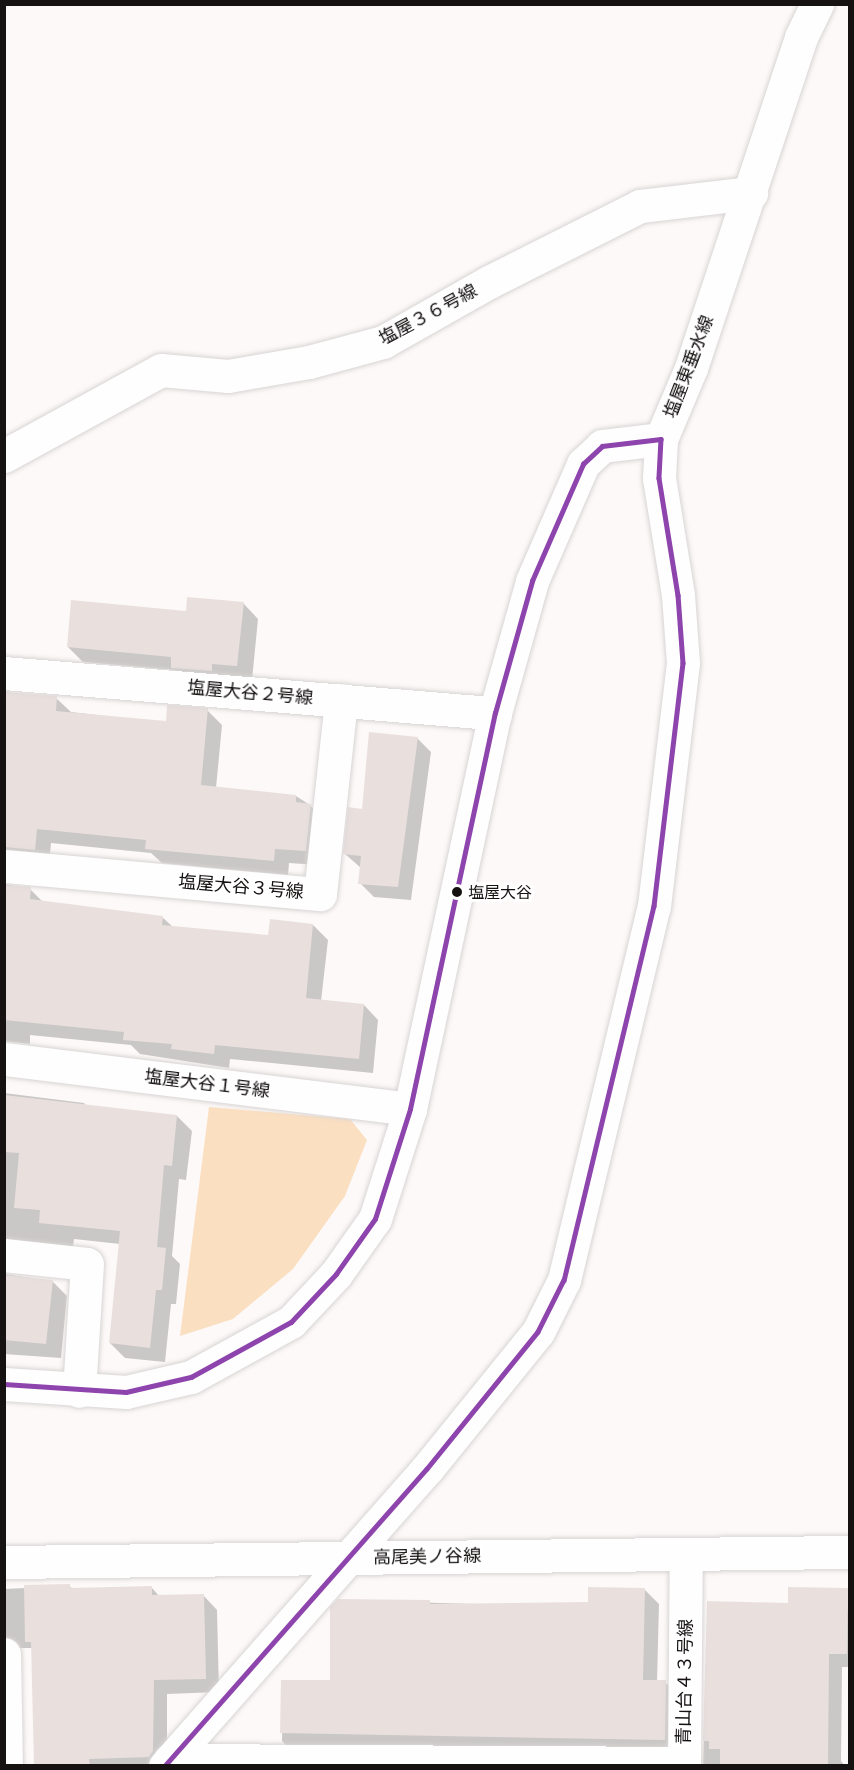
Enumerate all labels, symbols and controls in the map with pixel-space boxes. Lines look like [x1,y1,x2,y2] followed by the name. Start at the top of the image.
[375,280,481,350] street label: 塩屋３６号線
[660,313,718,421] street label: 塩屋東垂水線
[186,677,314,709] street label: 塩屋大谷２号線
[177,871,305,903] street label: 塩屋大谷３号線
[468,882,532,902] place label: 塩屋大谷
[451,886,463,898] marker: 塩屋大谷
[143,1066,271,1102] street label: 塩屋大谷１号線
[373,1545,481,1569] street label: 高尾美ノ谷線
[673,1619,697,1745] street label: 青山台４３号線

